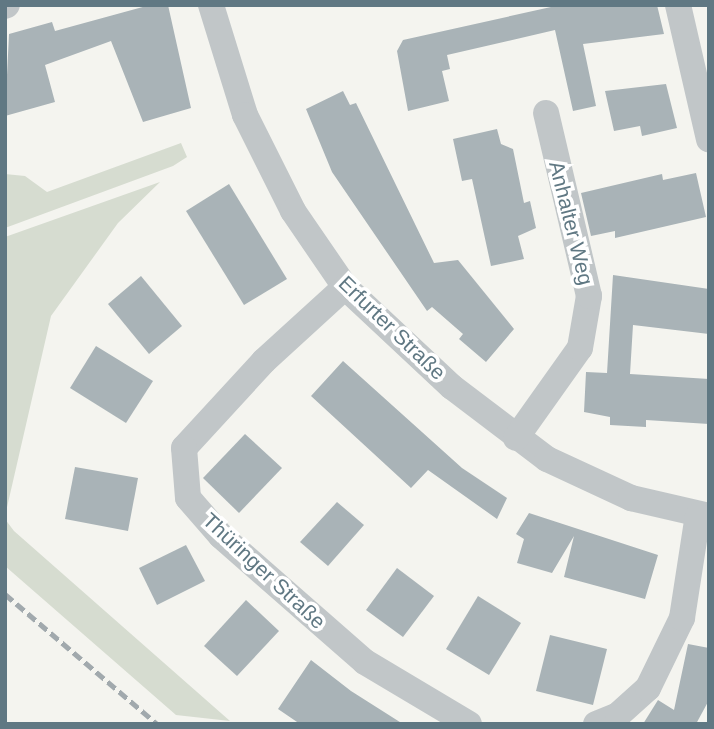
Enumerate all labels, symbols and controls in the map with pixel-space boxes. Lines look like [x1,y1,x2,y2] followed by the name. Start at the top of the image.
[543,158,599,288] street label: Anhalter Weg
[333,271,451,385] street label: Erfurter Straße
[197,508,331,634] street label: Thüringer Straße

